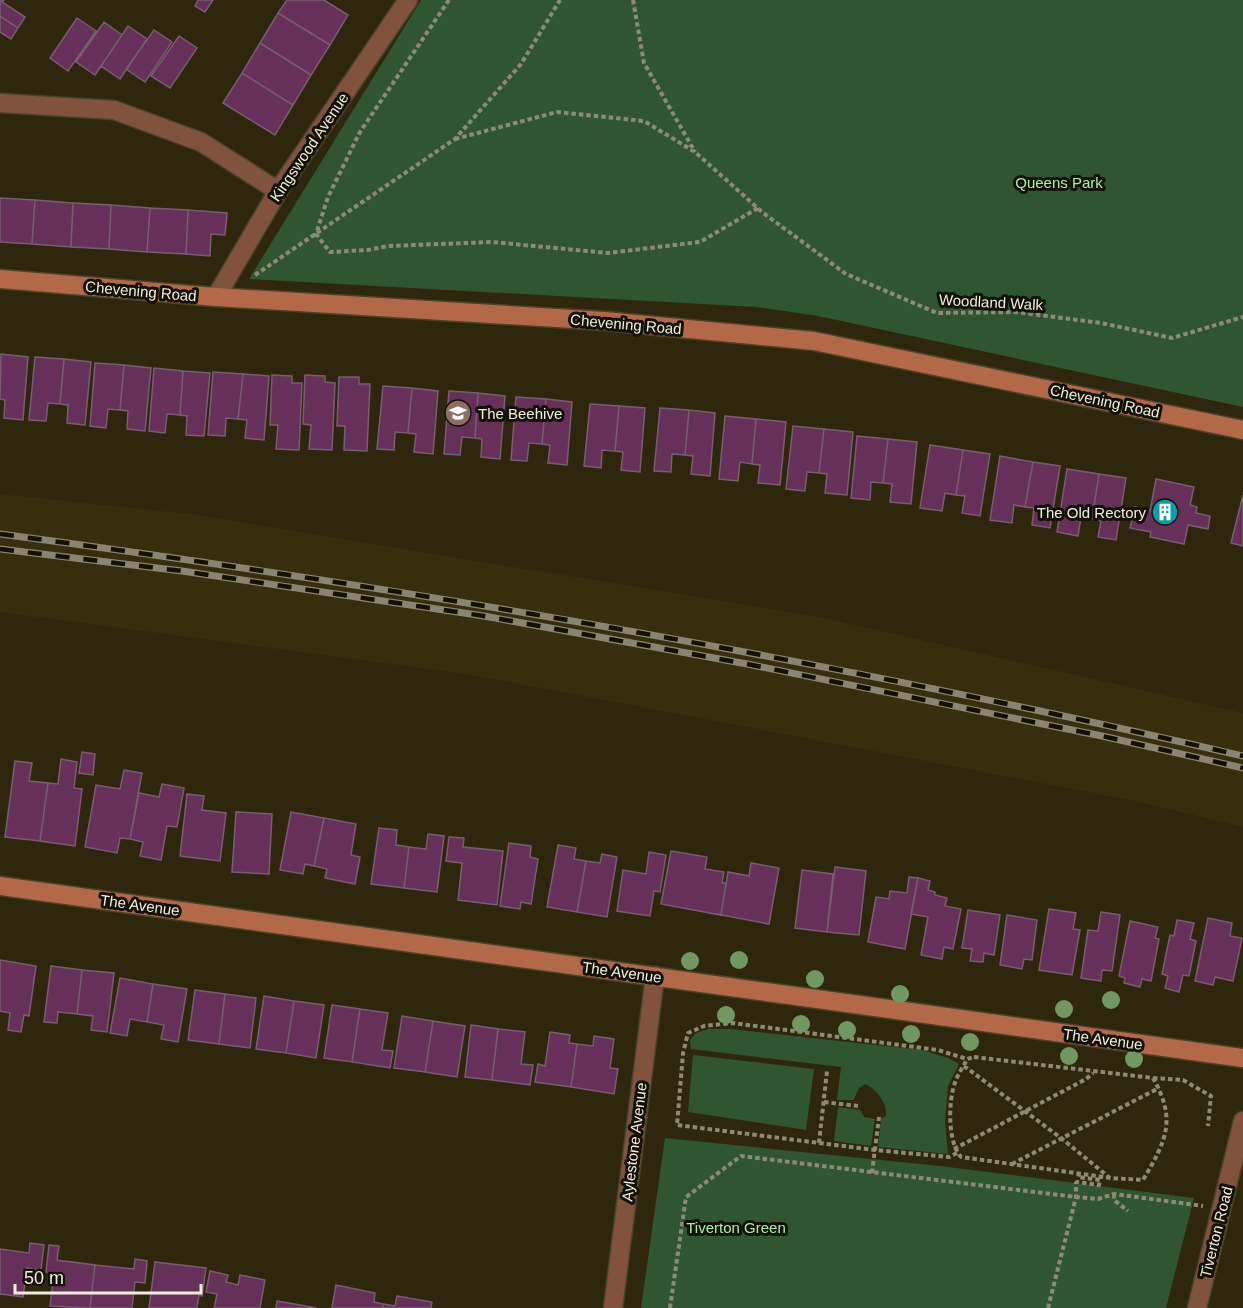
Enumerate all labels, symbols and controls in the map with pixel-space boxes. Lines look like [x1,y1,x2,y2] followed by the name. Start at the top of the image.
[266,89,352,205] street label: Kingswood Avenue
[1015,174,1103,191] park label: Queens Park
[85,278,197,304] street label: Chevening Road
[939,291,1044,313] street label: Woodland Walk
[570,311,682,337] street label: Chevening Road
[1049,381,1161,421] street label: Chevening Road
[443,398,473,428] school or university icon: The Beehive
[478,405,562,422] place label: The Beehive
[1150,497,1180,527] building icon: The Old Rectory
[1037,504,1146,521] place label: The Old Rectory
[99,891,181,919] street label: The Avenue
[581,958,663,986] street label: The Avenue
[1062,1025,1144,1053] street label: The Avenue
[618,1082,650,1202] street label: Aylestone Avenue
[1196,1185,1236,1279] street label: Tiverton Road
[686,1219,786,1236] park label: Tiverton Green
[15,1257,201,1295] scale bar
[24,1268,64,1288] text: 50 m

